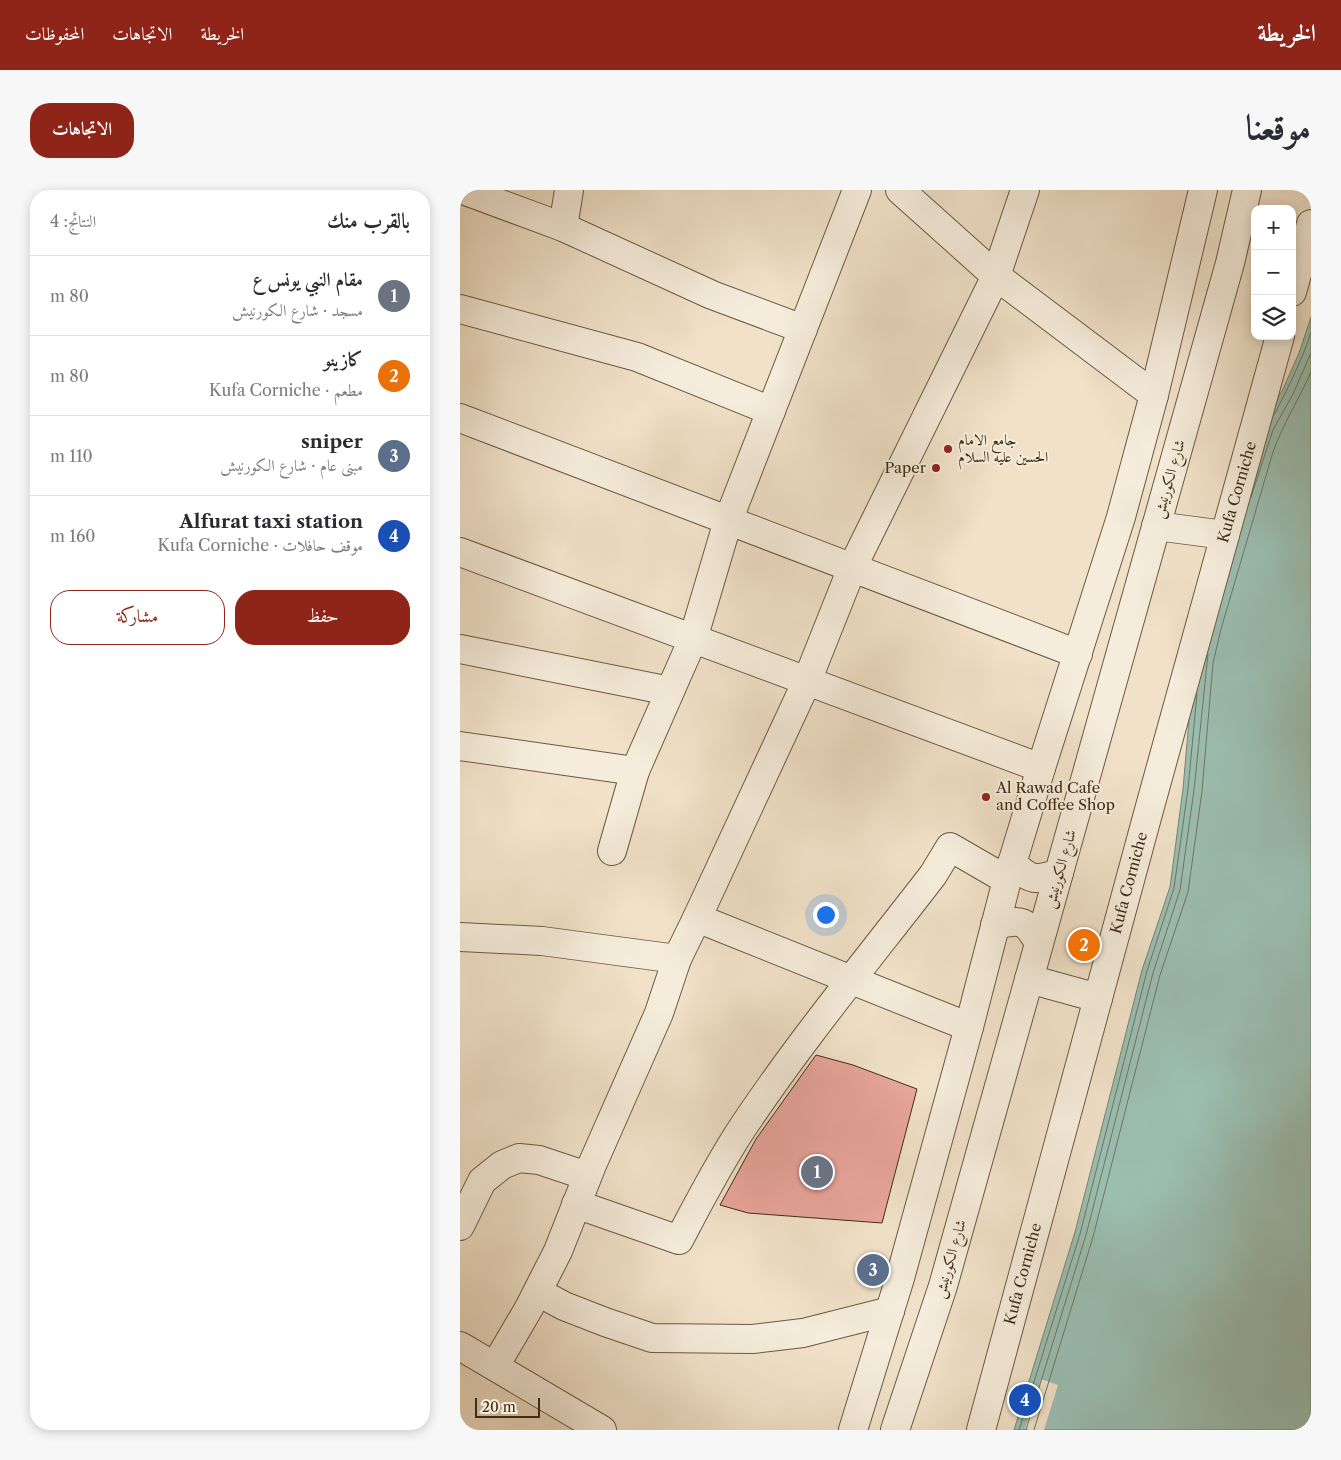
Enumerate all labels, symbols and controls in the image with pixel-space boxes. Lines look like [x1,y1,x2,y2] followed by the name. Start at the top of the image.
[1258,18,1316,47] text: الخريطة
[25,23,84,45] text: المحفوظات
[112,23,172,45] text: الاتجاهات
[200,23,244,45] text: الخريطة
[30,103,134,158] button: الاتجاهات
[1246,105,1311,148] text: موقعنا
[1251,205,1296,340] map controls
[1251,205,1296,250] button: +
[327,208,410,233] text: بالقرب منك
[50,211,96,231] text: النتائج: 4
[1251,250,1296,295] button: −
[252,268,363,291] text: مقام النبي يونس ع
[50,286,89,306] text: 80 m
[390,286,398,306] text: 1
[1251,295,1296,340] button: layers
[232,300,363,320] text: مسجد · شارع الكورنيش
[324,348,363,371] text: كازينو
[50,366,89,386] text: 80 m
[389,366,399,386] text: 2
[209,380,363,400] text: مطعم · Kufa Corniche
[301,430,363,453] text: sniper
[958,430,1048,470] place label: جامع الامام الحسين عليه السلام
[1148,437,1193,522] street label: شارع الكورنيش
[1213,439,1260,545] street label: Kufa Corniche
[942,443,954,455] marker: جامع الامام الحسين عليه السلام
[50,446,93,466] text: 110 m
[389,446,399,466] text: 3
[220,455,363,475] text: مبنى عام · شارع الكورنيش
[884,458,927,477] place label: Paper
[930,462,942,474] marker: Paper
[179,510,363,533] text: Alfurat taxi station
[50,526,95,546] text: 160 m
[389,526,399,546] text: 4
[158,535,363,555] text: موقف حافلات · Kufa Corniche
[50,590,225,645] button: مشاركة
[235,590,410,645] button: حفظ
[995,778,1115,814] place label: Al Rawad Cafe and Coffee Shop
[980,791,992,803] marker: Al Rawad Cafe and Coffee Shop
[1039,827,1084,912] street label: شارع الكورنيش
[1106,830,1151,936] street label: Kufa Corniche
[813,902,839,928] your location
[1068,926,1100,964] pin: 2
[801,1153,833,1191] pin: 1
[929,1217,974,1302] street label: شارع الكورنيش
[1000,1221,1045,1327] street label: Kufa Corniche
[857,1251,889,1289] pin: 3
[1009,1381,1041,1419] pin: 4
[475,1395,540,1418] scale bar
[482,1398,516,1416] text: 20 m

